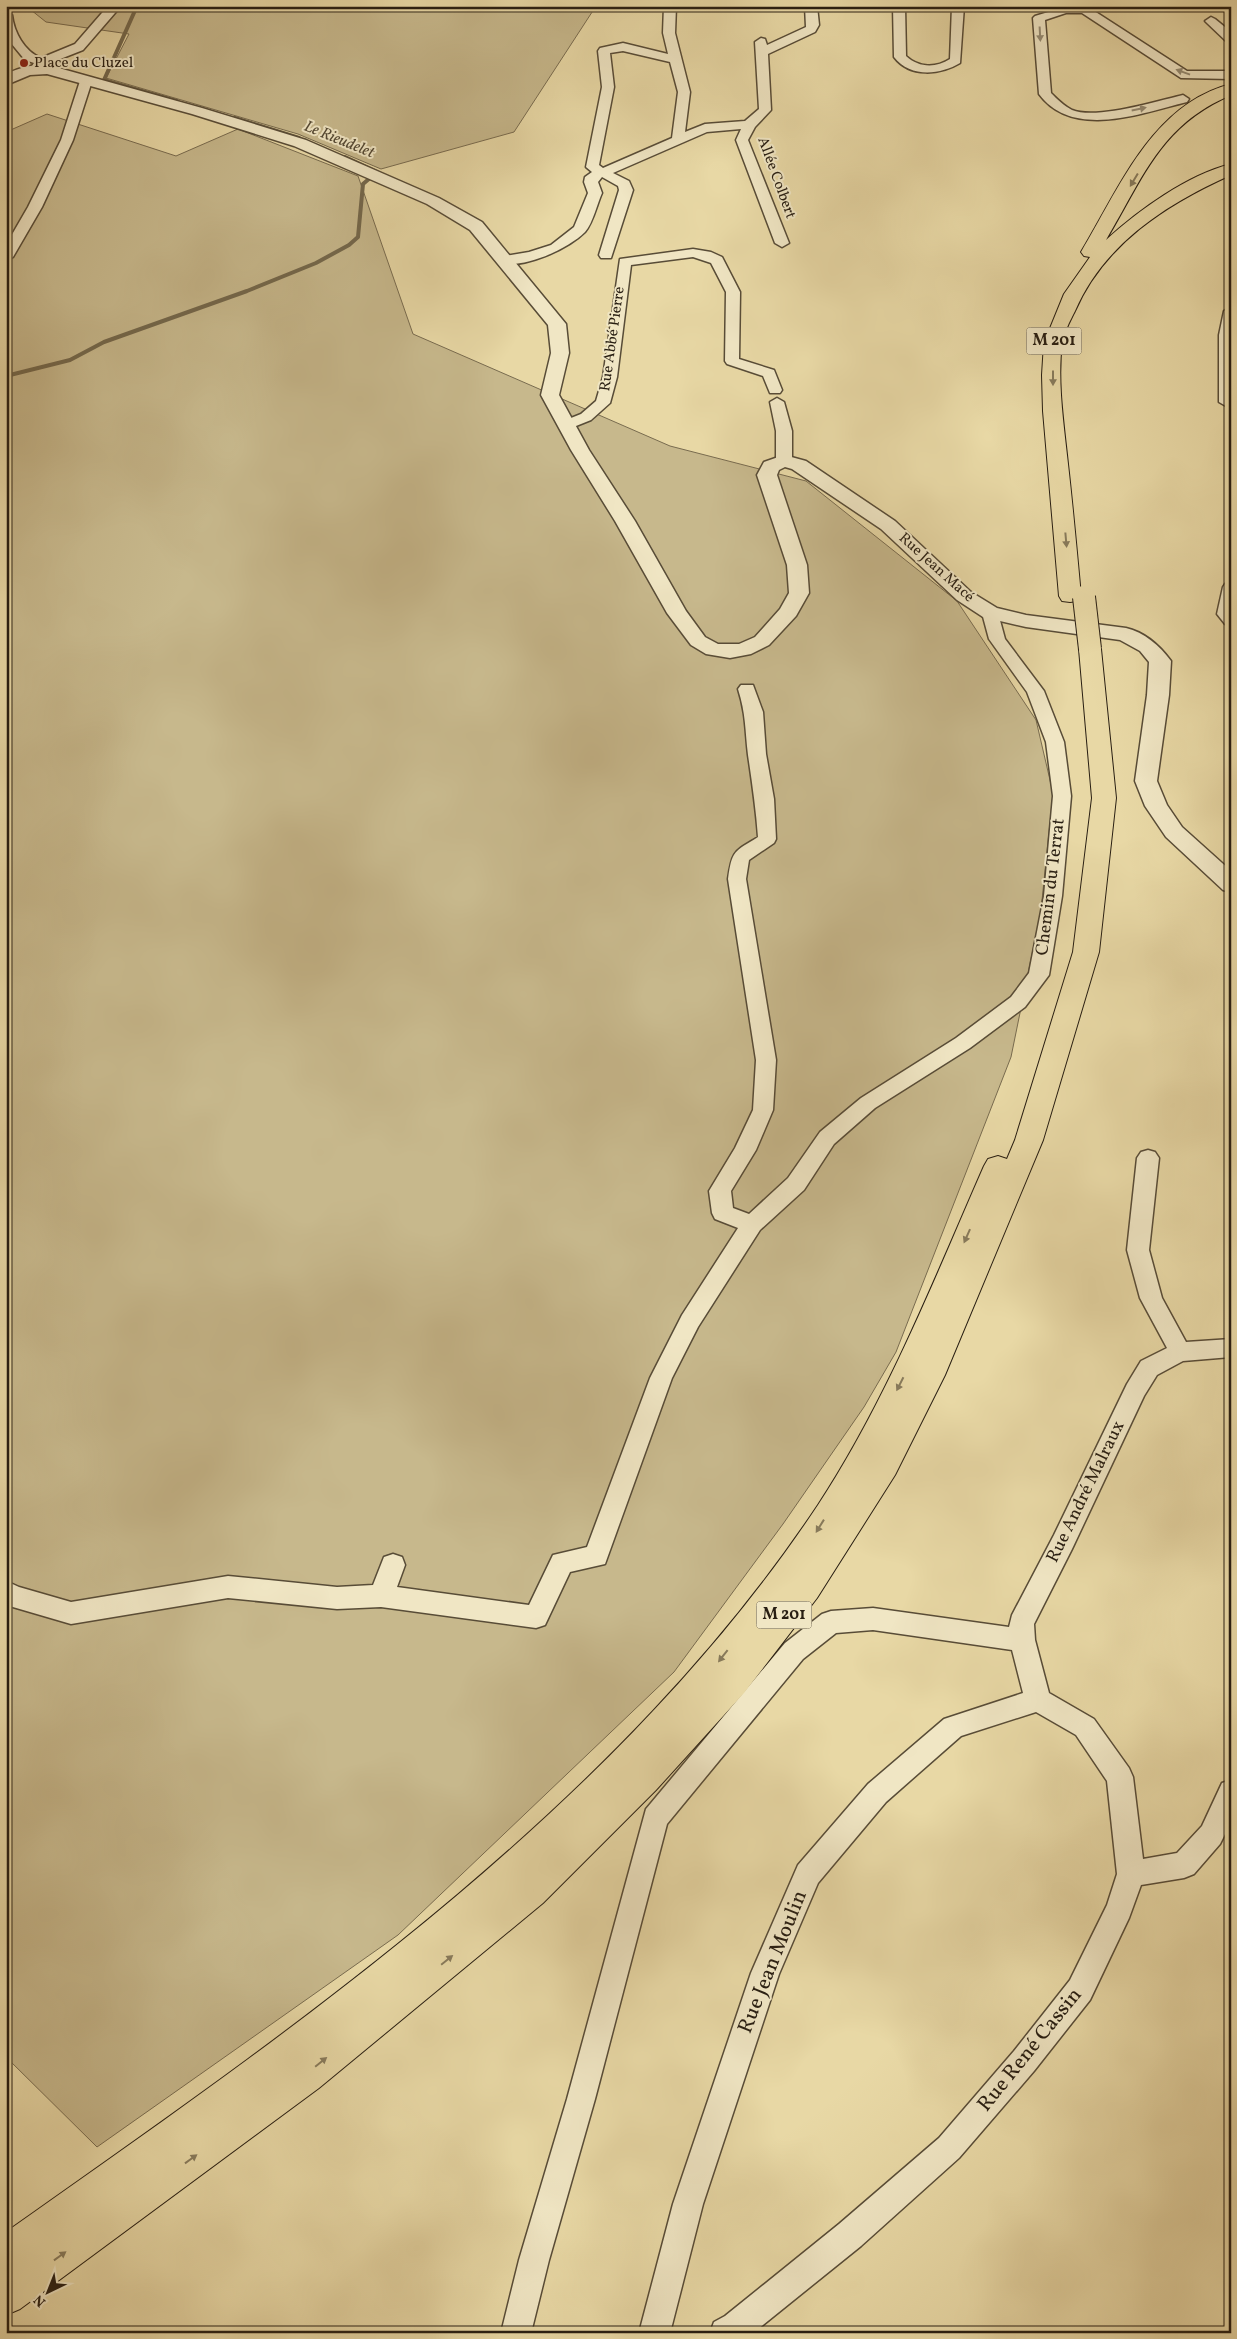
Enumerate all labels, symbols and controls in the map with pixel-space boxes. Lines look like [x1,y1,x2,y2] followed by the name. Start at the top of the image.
[1036,26,1044,42] one-way arrow
[34,53,133,74] place label: Place du Cluzel
[18,57,30,69] marker: Place du Cluzel
[1175,68,1190,76] one-way arrow
[1132,104,1148,112] one-way arrow
[301,116,378,164] water label: Le Rieudelet
[751,134,801,222] street label: Allée Colbert
[1129,173,1138,186] one-way arrow
[595,285,631,393] street label: Rue Abbé Pierre
[1026,328,1082,354] road number: M 201
[1049,371,1057,387] one-way arrow
[893,528,979,608] street label: Rue Jean Macé
[1062,533,1070,549] one-way arrow
[1030,817,1072,957] street label: Chemin du Terrat
[962,1229,970,1243] one-way arrow
[896,1377,904,1392] one-way arrow
[1041,1417,1131,1567] street label: Rue André Malraux
[815,1519,824,1532] one-way arrow
[756,1602,812,1628] road number: M 201
[718,1650,729,1663] one-way arrow
[731,1886,815,2038] street label: Rue Jean Moulin
[440,1954,453,1965] one-way arrow
[971,1982,1089,2118] street label: Rue René Cassin
[314,2057,327,2068] one-way arrow
[184,2154,197,2165] one-way arrow
[53,2250,66,2261] one-way arrow
[22,2266,72,2316] north arrow
[30,2290,50,2311] text: N

